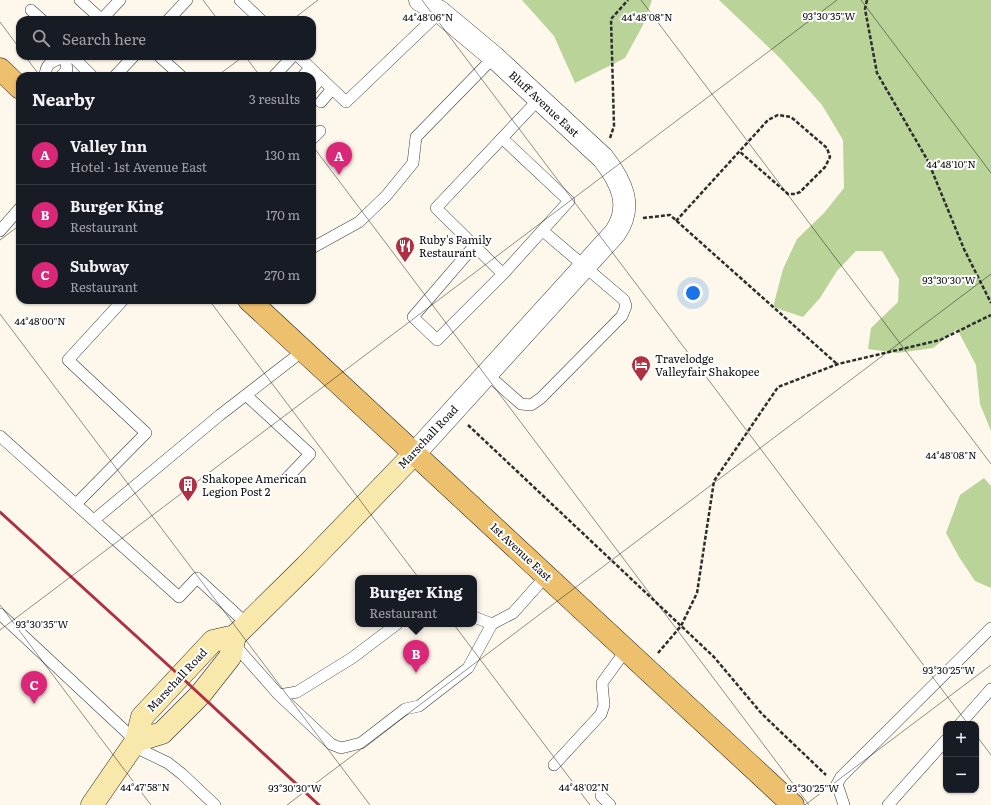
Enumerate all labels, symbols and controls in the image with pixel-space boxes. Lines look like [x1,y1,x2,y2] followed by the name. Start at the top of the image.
[803,8,855,23] text: 93°30'35"W
[403,9,453,24] text: 44°48'06"N
[622,9,672,24] text: 44°48'08"N
[16,16,316,60] search box
[30,27,52,49] icon: search
[62,27,146,50] text: Search here
[506,66,584,140] street label: Bluff Avenue East
[32,86,95,111] text: Nearby
[249,89,300,108] text: 3 results
[70,134,147,157] text: Valley Inn
[326,142,352,175] pin: A
[40,145,50,164] text: A
[265,145,300,164] text: 130 m
[926,156,976,171] text: 44°48'10"N
[70,157,207,176] text: Hotel · 1st Avenue East
[70,194,163,217] text: Burger King
[41,205,49,224] text: B
[266,205,300,224] text: 170 m
[70,217,138,236] text: Restaurant
[419,231,492,260] place label: Ruby's Family Restaurant
[394,235,416,263] restaurant icon: Ruby's Family Restaurant
[70,254,129,277] text: Subway
[40,265,50,284] text: C
[264,265,300,284] text: 270 m
[922,272,976,287] text: 93°30'30"W
[70,277,138,296] text: Restaurant
[683,283,703,303] your location
[14,313,66,328] text: 44°48'00"N
[655,350,760,379] place label: Travelodge Valleyfair Shakopee
[630,354,652,382] hotel icon: Travelodge Valleyfair Shakopee
[394,401,461,472] street label: Marschall Road
[926,447,976,462] text: 44°48'08"N
[202,470,307,499] place label: Shakopee American Legion Post 2
[177,474,199,502] building icon: Shakopee American Legion Post 2
[487,519,556,584] street label: 1st Avenue East
[355,575,477,627] popup
[369,580,463,603] text: Burger King
[369,603,437,622] text: Restaurant
[16,616,68,631] text: 93°30'35"W
[403,640,429,673] pin: B
[143,644,210,715] street label: Marschall Road
[923,662,975,677] text: 93°30'25"W
[21,671,47,704] pin: C
[943,721,979,793] map controls
[943,721,979,757] button: +
[943,757,979,793] button: −
[120,779,170,794] text: 44°47'58"N
[559,779,609,794] text: 44°48'02"N
[268,780,322,795] text: 93°30'30"W
[787,780,839,795] text: 93°30'25"W

